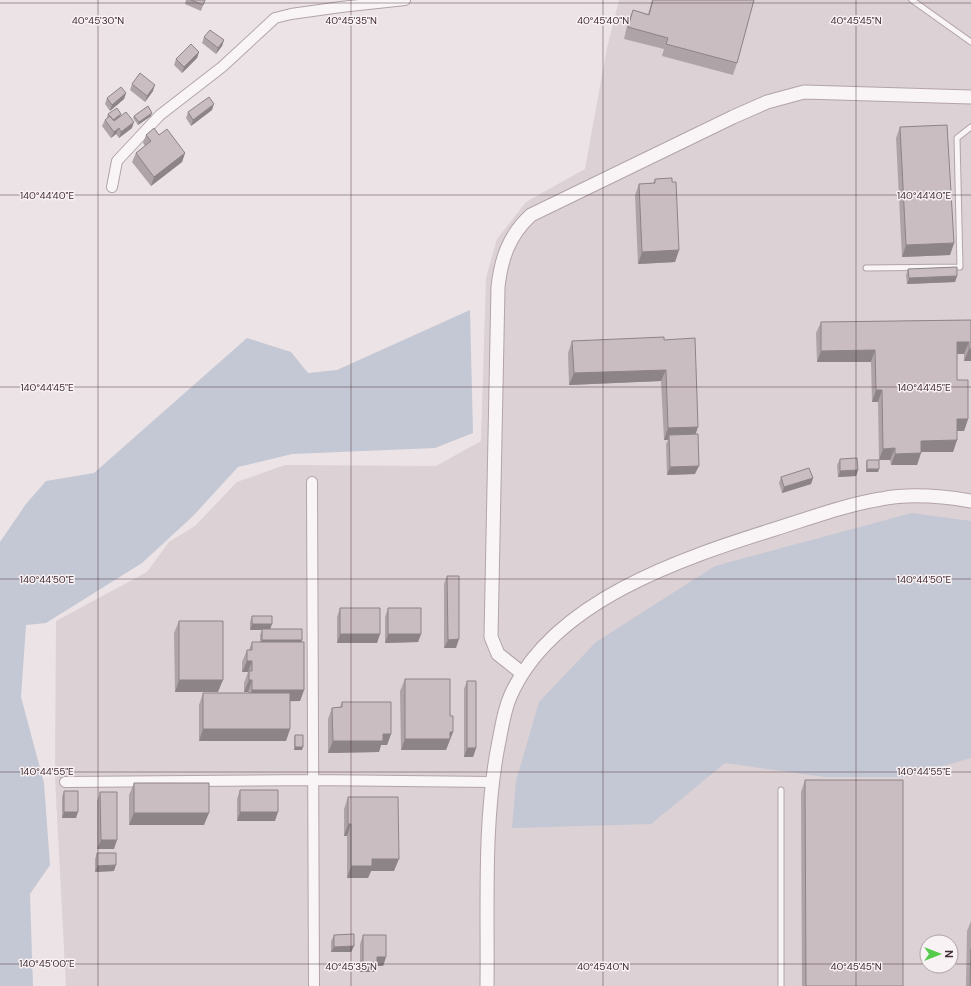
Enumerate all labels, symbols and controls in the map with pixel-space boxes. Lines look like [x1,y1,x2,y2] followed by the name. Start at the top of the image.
[72,14,124,27] text: 40°45'30"N
[325,14,377,27] text: 40°45'35"N
[577,14,629,27] text: 40°45'40"N
[830,14,882,27] text: 40°45'45"N
[20,189,74,202] text: 140°44'40"E
[897,189,951,202] text: 140°44'40"E
[20,381,74,394] text: 140°44'45"E
[897,381,951,394] text: 140°44'45"E
[20,573,75,586] text: 140°44'50"E
[897,573,952,586] text: 140°44'50"E
[20,765,74,778] text: 140°44'55"E
[897,765,951,778] text: 140°44'55"E
[919,934,959,974] north arrow
[942,950,956,958] text: N
[19,957,75,970] text: 140°45'00"E
[325,960,377,973] text: 40°45'35"N
[577,960,629,973] text: 40°45'40"N
[830,960,882,973] text: 40°45'45"N

